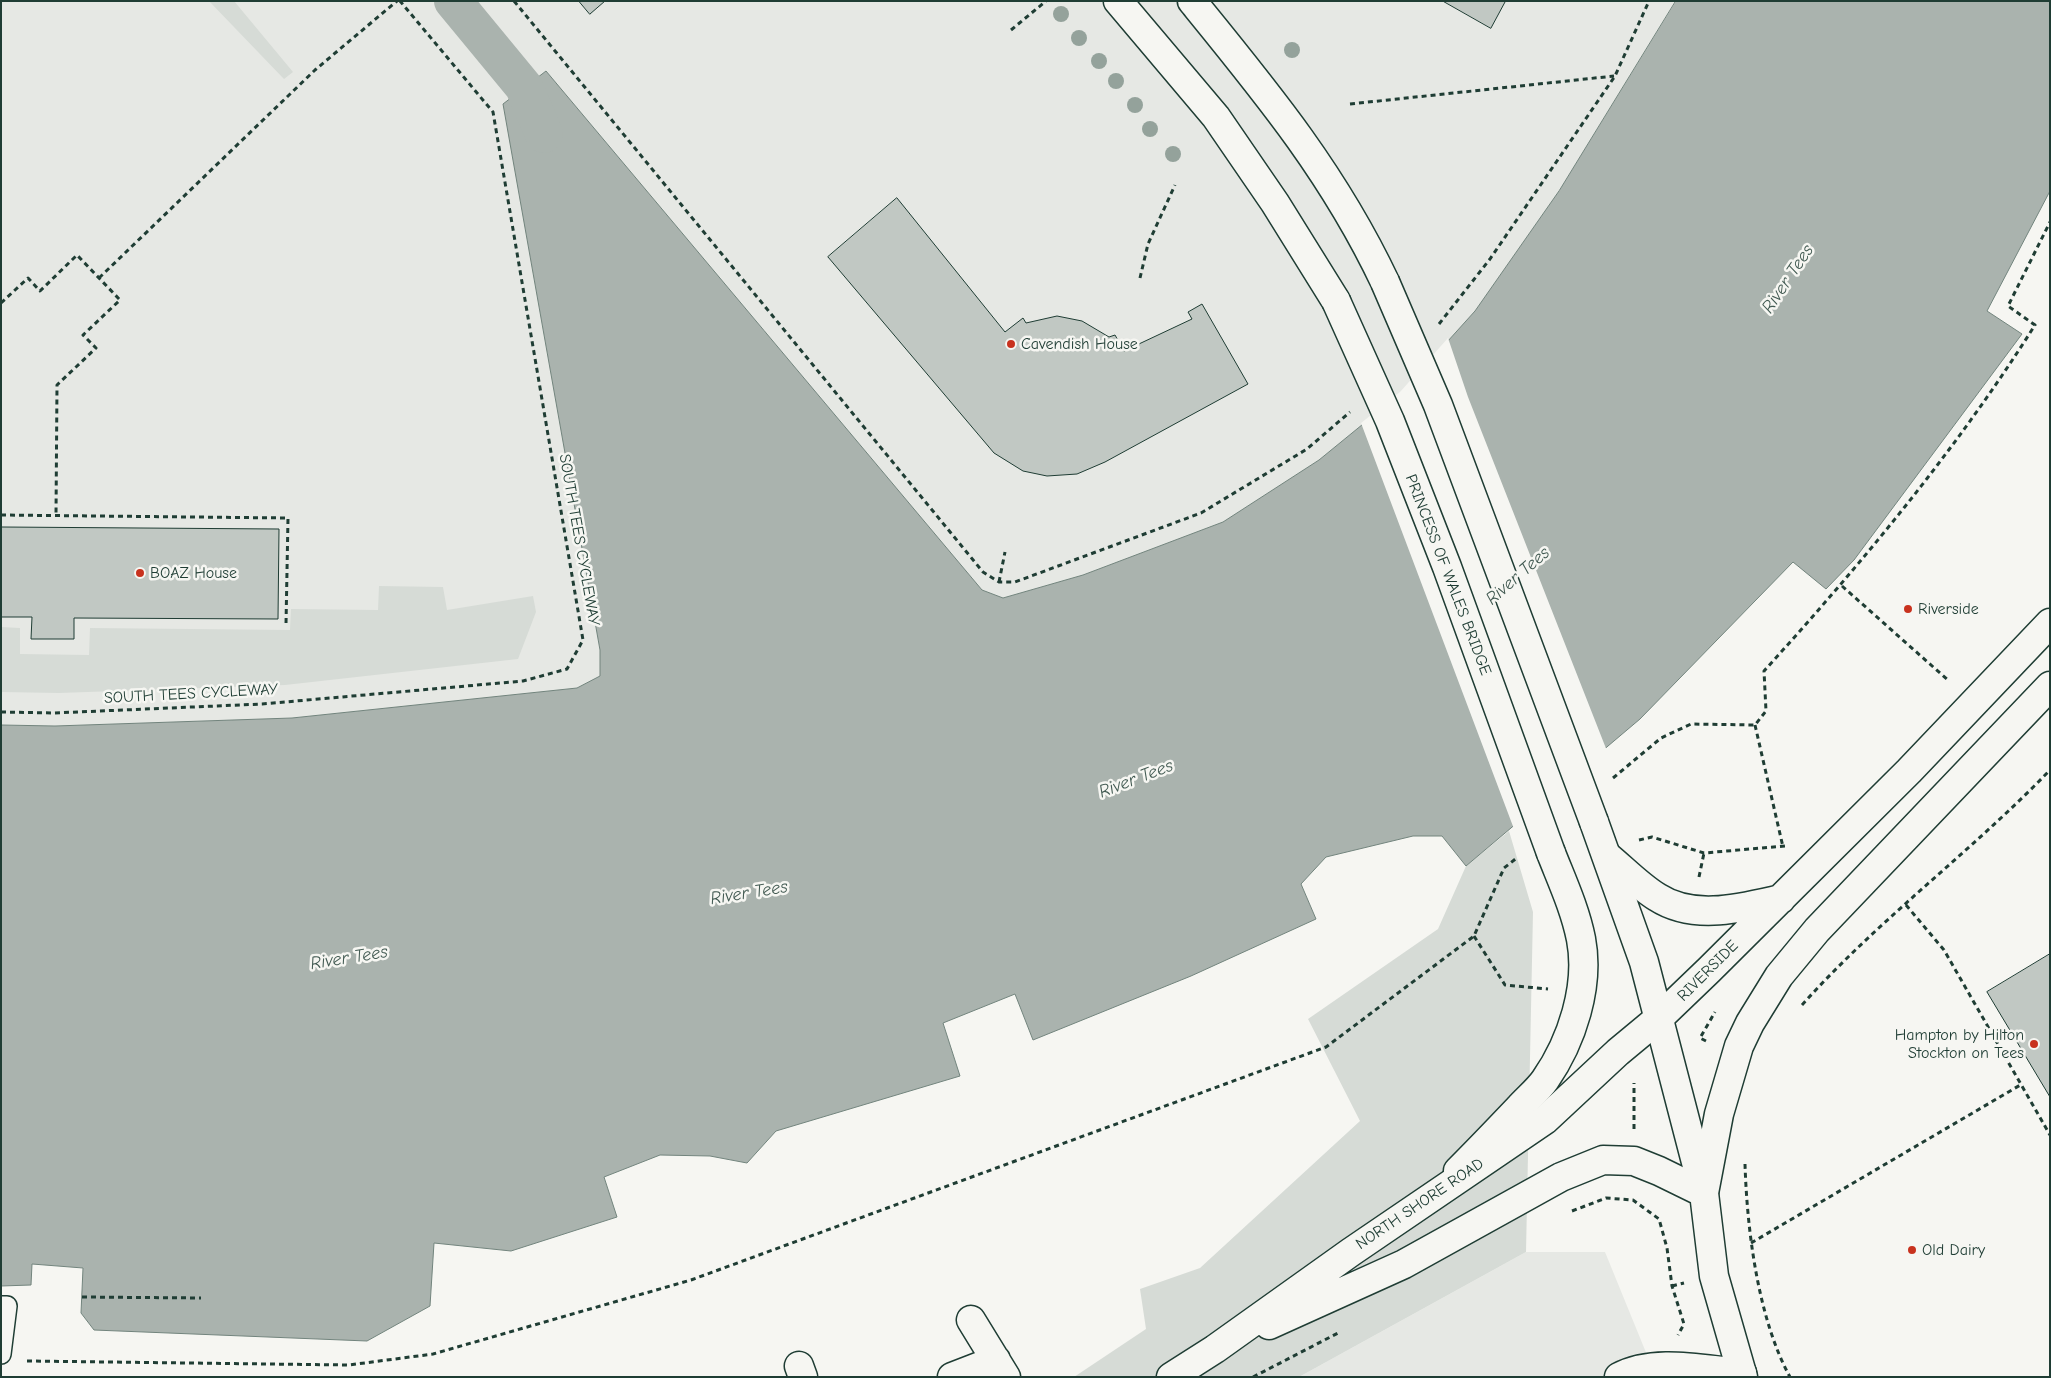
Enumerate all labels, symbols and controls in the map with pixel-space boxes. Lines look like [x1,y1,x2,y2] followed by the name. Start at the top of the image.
[1757,241,1819,317] water label: River Tees
[1021,334,1138,354] place label: Cavendish House
[1005,338,1017,350] marker: Cavendish House
[554,453,604,627] street label: SOUTH TEES CYCLEWAY
[1401,472,1495,678] street label: PRINCESS OF WALES BRIDGE
[1481,542,1555,610] water label: River Tees
[150,563,237,583] place label: BOAZ House
[134,567,146,579] marker: BOAZ House
[1918,599,1979,619] place label: Riverside
[1902,603,1914,615] marker: Riverside
[104,680,278,708] street label: SOUTH TEES CYCLEWAY
[1096,755,1176,803] water label: River Tees
[709,876,789,910] water label: River Tees
[1673,936,1743,1006] street label: RIVERSIDE
[309,941,389,975] water label: River Tees
[1895,1025,2024,1063] place label: Hampton by Hilton Stockton on Tees
[2028,1038,2040,1050] marker: Hampton by Hilton Stockton on Tees
[1352,1154,1488,1254] street label: NORTH SHORE ROAD
[1922,1240,1985,1260] place label: Old Dairy
[1906,1244,1918,1256] marker: Old Dairy

